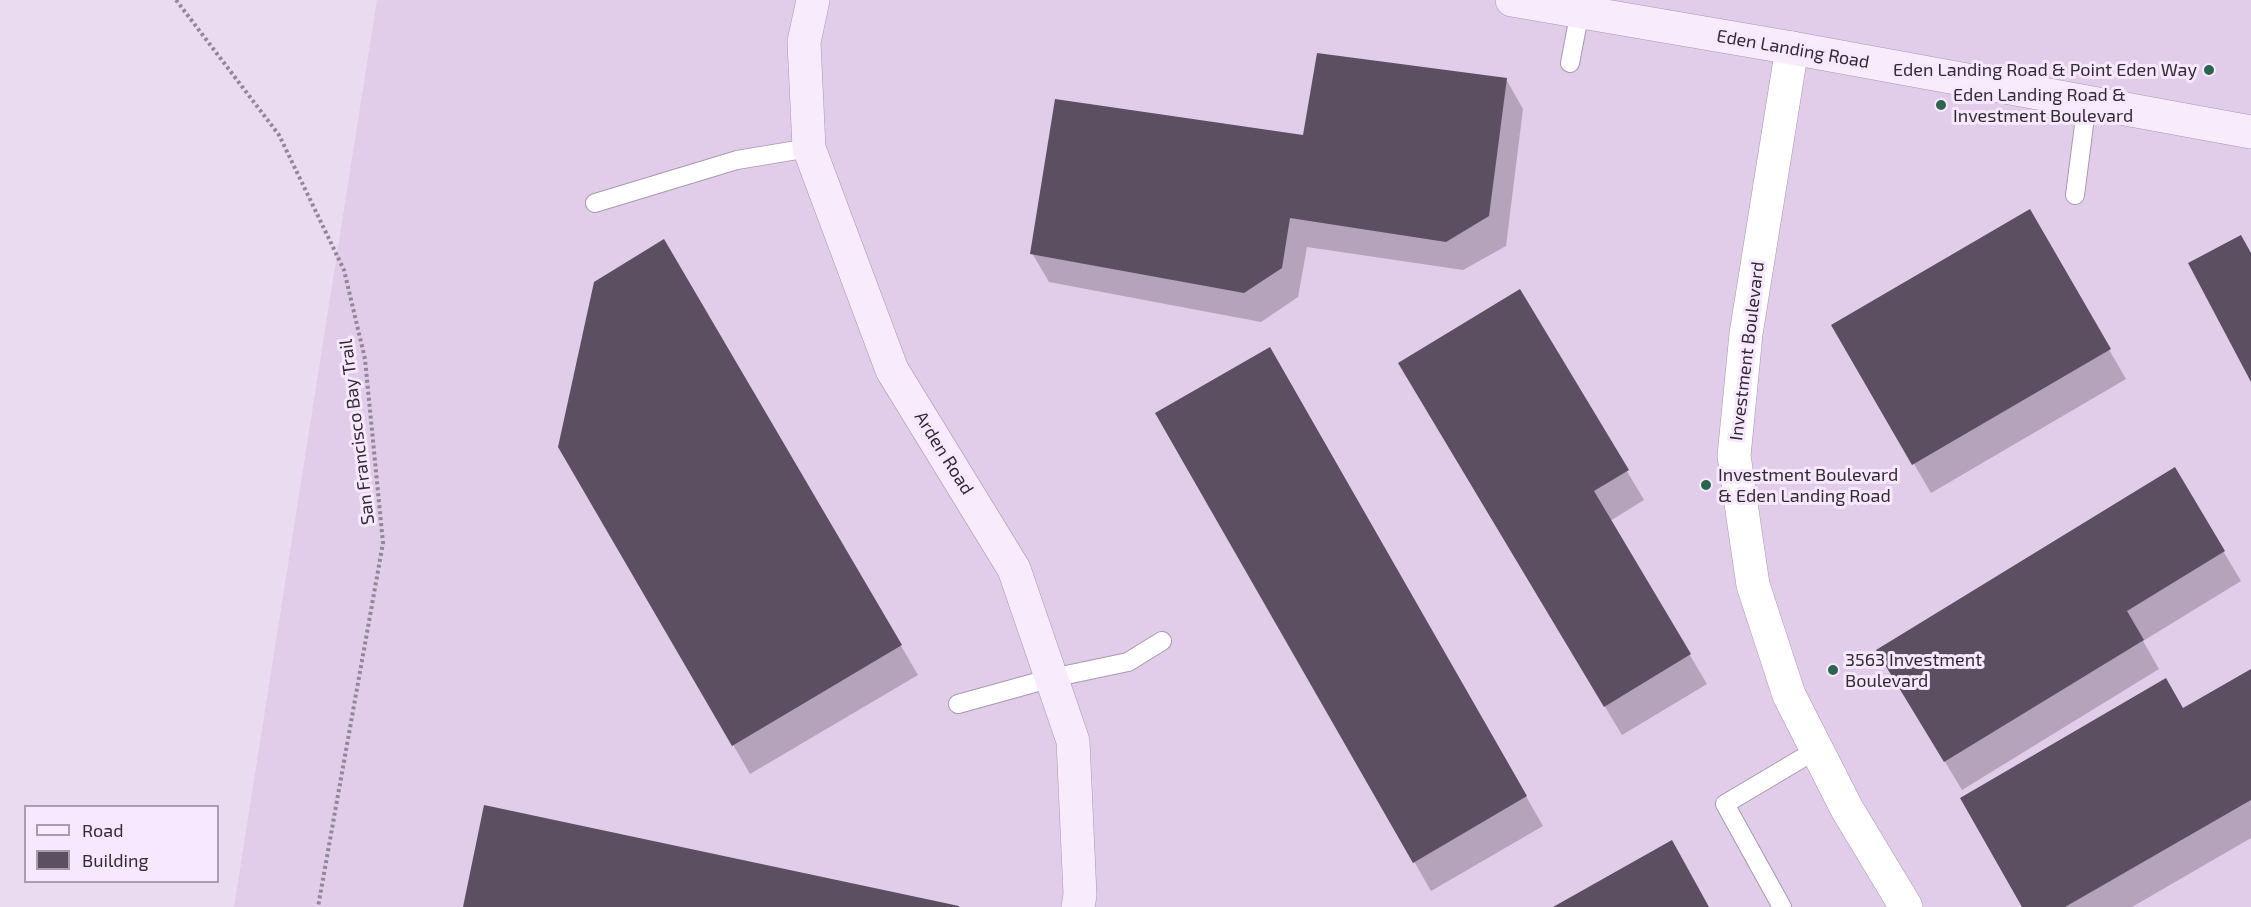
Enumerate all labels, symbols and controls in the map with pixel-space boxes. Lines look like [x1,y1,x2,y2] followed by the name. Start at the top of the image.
[1715,25,1871,73] street label: Eden Landing Road
[1893,59,2197,81] place label: Eden Landing Road & Point Eden Way
[2202,63,2216,77] marker: Eden Landing Road & Point Eden Way
[1953,84,2133,127] place label: Eden Landing Road & Investment Boulevard
[1934,98,1948,112] marker: Eden Landing Road & Investment Boulevard
[1725,260,1769,442] street label: Investment Boulevard
[335,338,379,526] street label: San Francisco Bay Trail
[910,407,978,499] street label: Arden Road
[1718,464,1898,506] place label: Investment Boulevard & Eden Landing Road
[1699,478,1713,492] marker: Investment Boulevard & Eden Landing Road
[1845,649,1982,692] place label: 3563 Investment Boulevard
[1826,663,1840,677] marker: 3563 Investment Boulevard
[24,805,219,883] legend
[82,819,123,841] text: Road
[82,849,149,871] text: Building

